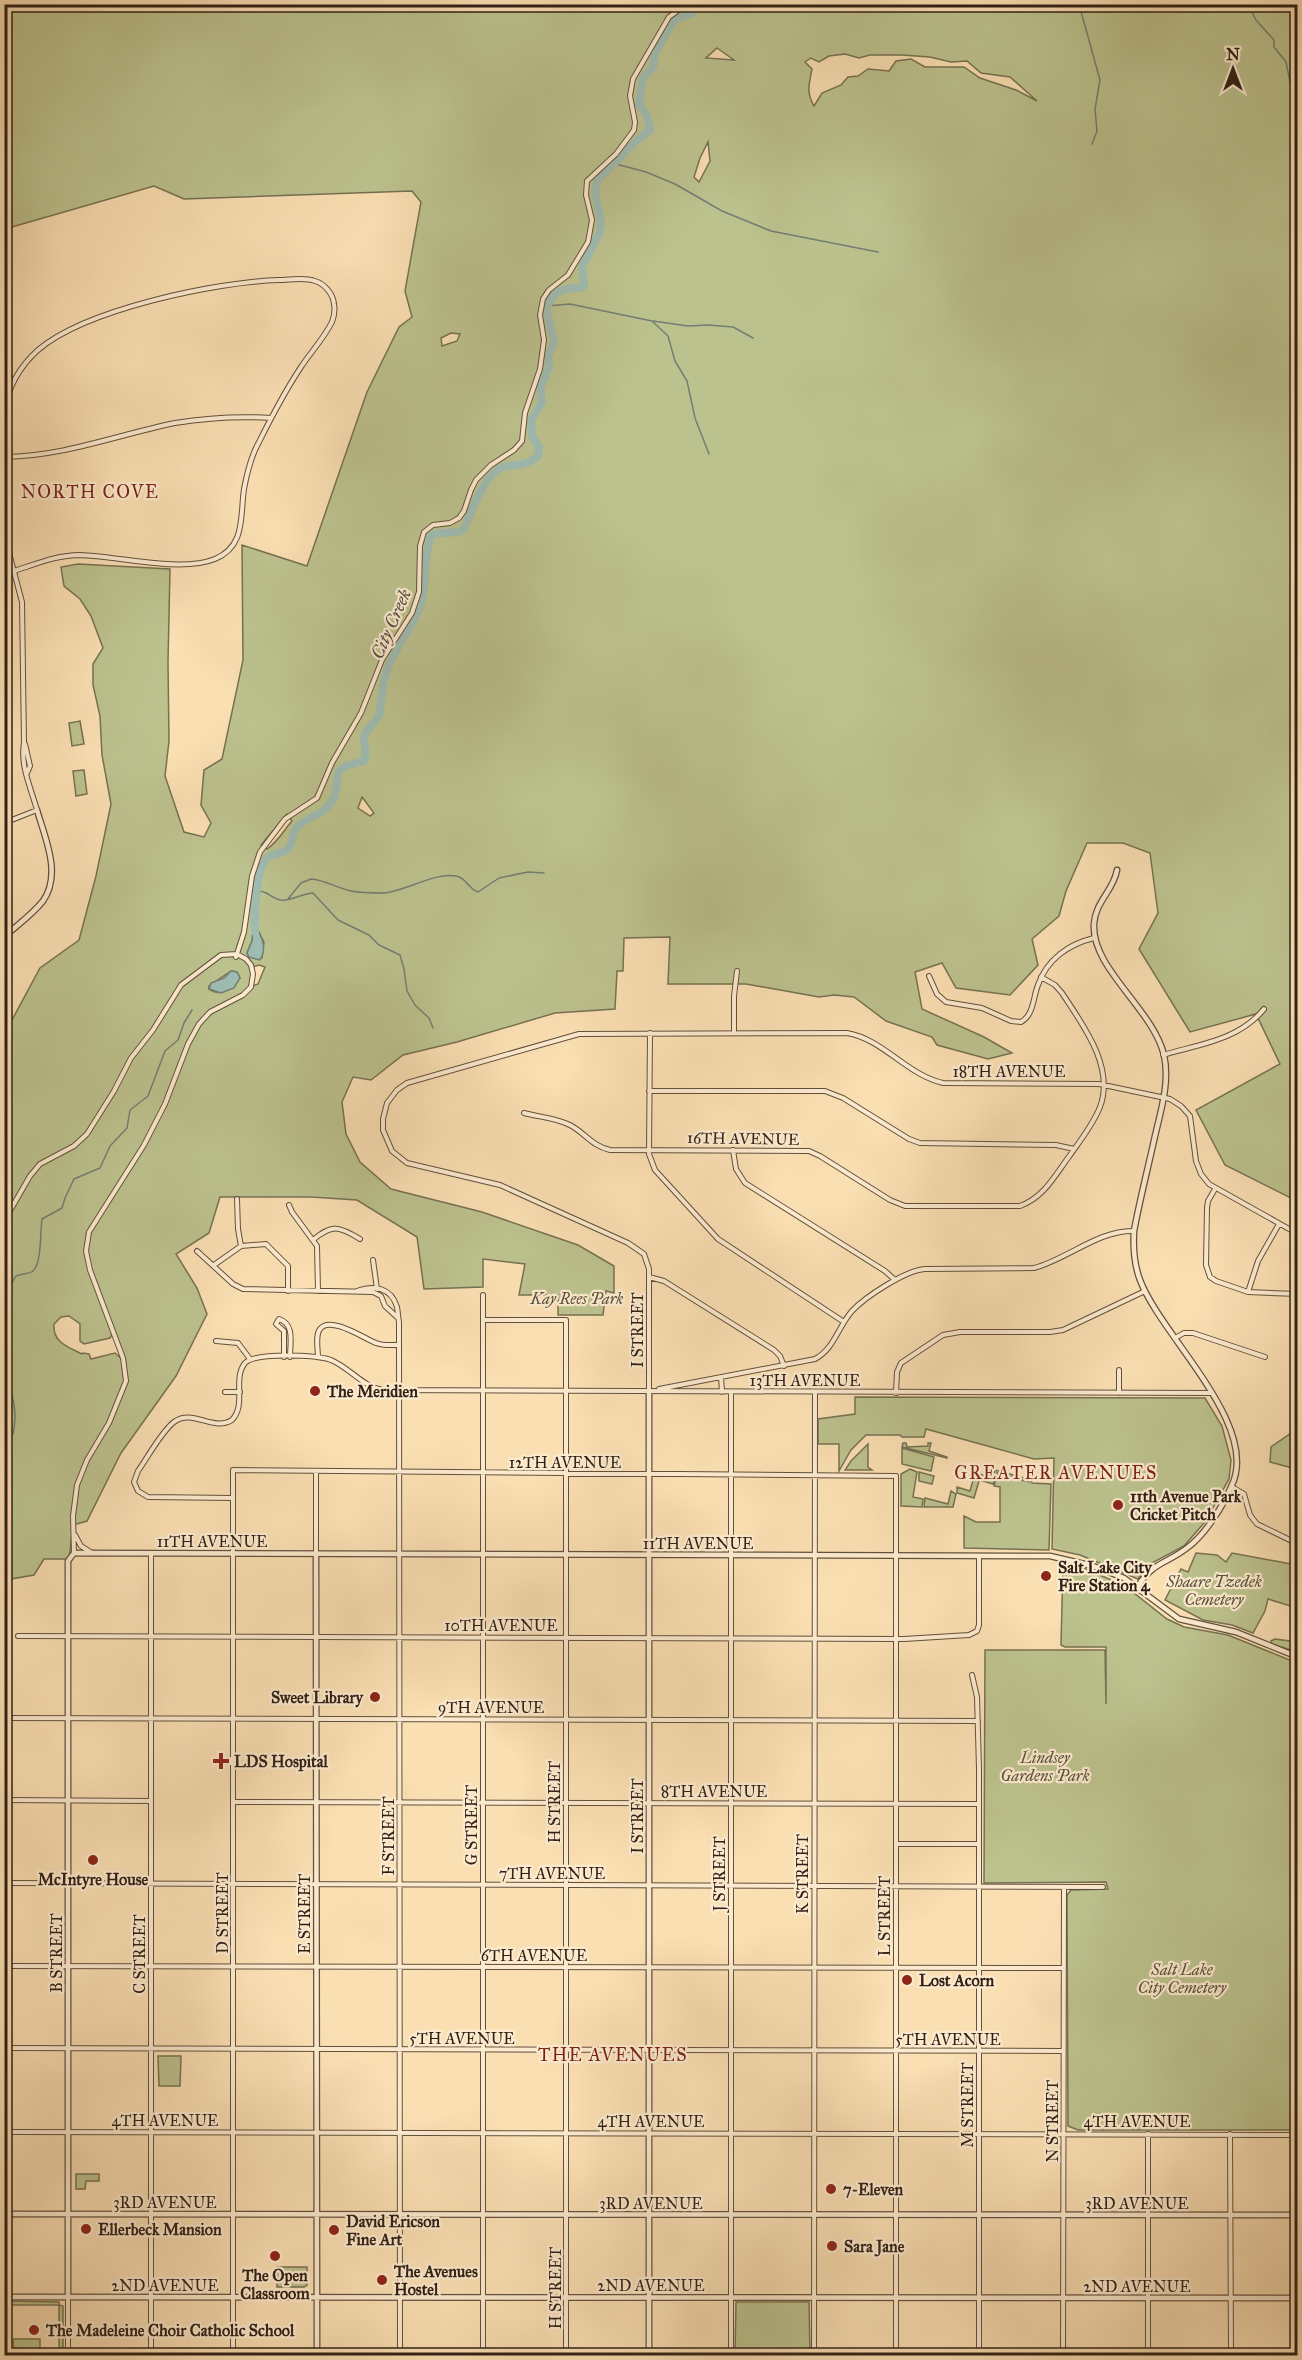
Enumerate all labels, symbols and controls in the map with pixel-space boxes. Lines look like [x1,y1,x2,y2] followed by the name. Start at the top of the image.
[1203,39,1263,99] north arrow
[1226,45,1240,64] text: N
[21,481,159,503] district label: NORTH COVE
[366,586,416,662] water label: City Creek
[953,1062,1065,1081] street label: 18TH AVENUE
[687,1128,799,1149] street label: 16TH AVENUE
[530,1289,623,1308] park label: Kay Rees Park
[628,1292,647,1368] street label: I STREET
[750,1371,860,1390] street label: 13TH AVENUE
[326,1382,418,1401] place label: The Meridien
[308,1384,322,1398] marker: The Meridien
[509,1453,621,1472] street label: 12TH AVENUE
[954,1462,1158,1484] district label: GREATER AVENUES
[1130,1487,1242,1524] place label: 11th Avenue Park Cricket Pitch
[1111,1498,1125,1512] marker: 11th Avenue Park Cricket Pitch
[157,1532,267,1551] street label: 11TH AVENUE
[643,1534,753,1553] street label: 11TH AVENUE
[1058,1558,1153,1596] place label: Salt Lake City Fire Station 4
[1039,1569,1053,1583] marker: Salt Lake City Fire Station 4
[1165,1572,1262,1609] park label: Shaare Tzedek Cemetery
[444,1616,558,1635] street label: 10TH AVENUE
[271,1688,365,1708] place label: Sweet Library
[368,1690,382,1704] marker: Sweet Library
[438,1698,544,1717] street label: 9TH AVENUE
[1000,1748,1090,1785] park label: Lindsey Gardens Park
[212,1752,230,1770] marker: LDS Hospital
[234,1752,329,1772] place label: LDS Hospital
[545,1761,564,1843] street label: H STREET
[628,1778,647,1854] street label: I STREET
[661,1782,767,1801] street label: 8TH AVENUE
[462,1785,481,1865] street label: G STREET
[379,1796,398,1876] street label: F STREET
[793,1834,812,1914] street label: K STREET
[710,1836,730,1914] street label: J STREET
[86,1853,100,1867] marker: McIntyre House
[499,1864,605,1883] street label: 7TH AVENUE
[38,1870,149,1890] place label: McIntyre House
[213,1872,232,1954] street label: D STREET
[295,1874,314,1954] street label: E STREET
[875,1876,894,1956] street label: L STREET
[47,1913,66,1993] street label: B STREET
[130,1914,149,1994] street label: C STREET
[481,1946,587,1965] street label: 6TH AVENUE
[1138,1960,1227,1997] park label: Salt Lake City Cemetery
[919,1971,995,1990] place label: Lost Acorn
[900,1973,914,1987] marker: Lost Acorn
[409,2029,515,2048] street label: 5TH AVENUE
[895,2030,1001,2049] street label: 5TH AVENUE
[538,2044,688,2066] district label: THE AVENUES
[958,2062,977,2148] street label: M STREET
[1043,2080,1062,2162] street label: N STREET
[112,2111,218,2130] street label: 4TH AVENUE
[598,2112,704,2131] street label: 4TH AVENUE
[1084,2112,1190,2131] street label: 4TH AVENUE
[843,2180,904,2199] place label: 7-Eleven
[824,2182,838,2196] marker: 7-Eleven
[113,2193,217,2212] street label: 3RD AVENUE
[599,2194,703,2213] street label: 3RD AVENUE
[1085,2194,1189,2213] street label: 3RD AVENUE
[346,2212,440,2249] place label: David Ericson Fine Art
[98,2220,222,2239] place label: Ellerbeck Mansion
[79,2222,93,2236] marker: Ellerbeck Mansion
[327,2223,341,2237] marker: David Ericson Fine Art
[844,2237,905,2257] place label: Sara Jane
[825,2239,839,2253] marker: Sara Jane
[546,2247,565,2329] street label: H STREET
[268,2249,282,2263] marker: The Open Classroom
[393,2262,478,2299] place label: The Avenues Hostel
[240,2266,310,2303] place label: The Open Classroom
[375,2273,389,2287] marker: The Avenues Hostel
[111,2276,219,2295] street label: 2ND AVENUE
[597,2276,705,2295] street label: 2ND AVENUE
[1083,2277,1191,2296] street label: 2ND AVENUE
[45,2321,295,2340] place label: The Madeleine Choir Catholic School
[27,2323,41,2337] marker: The Madeleine Choir Catholic School

